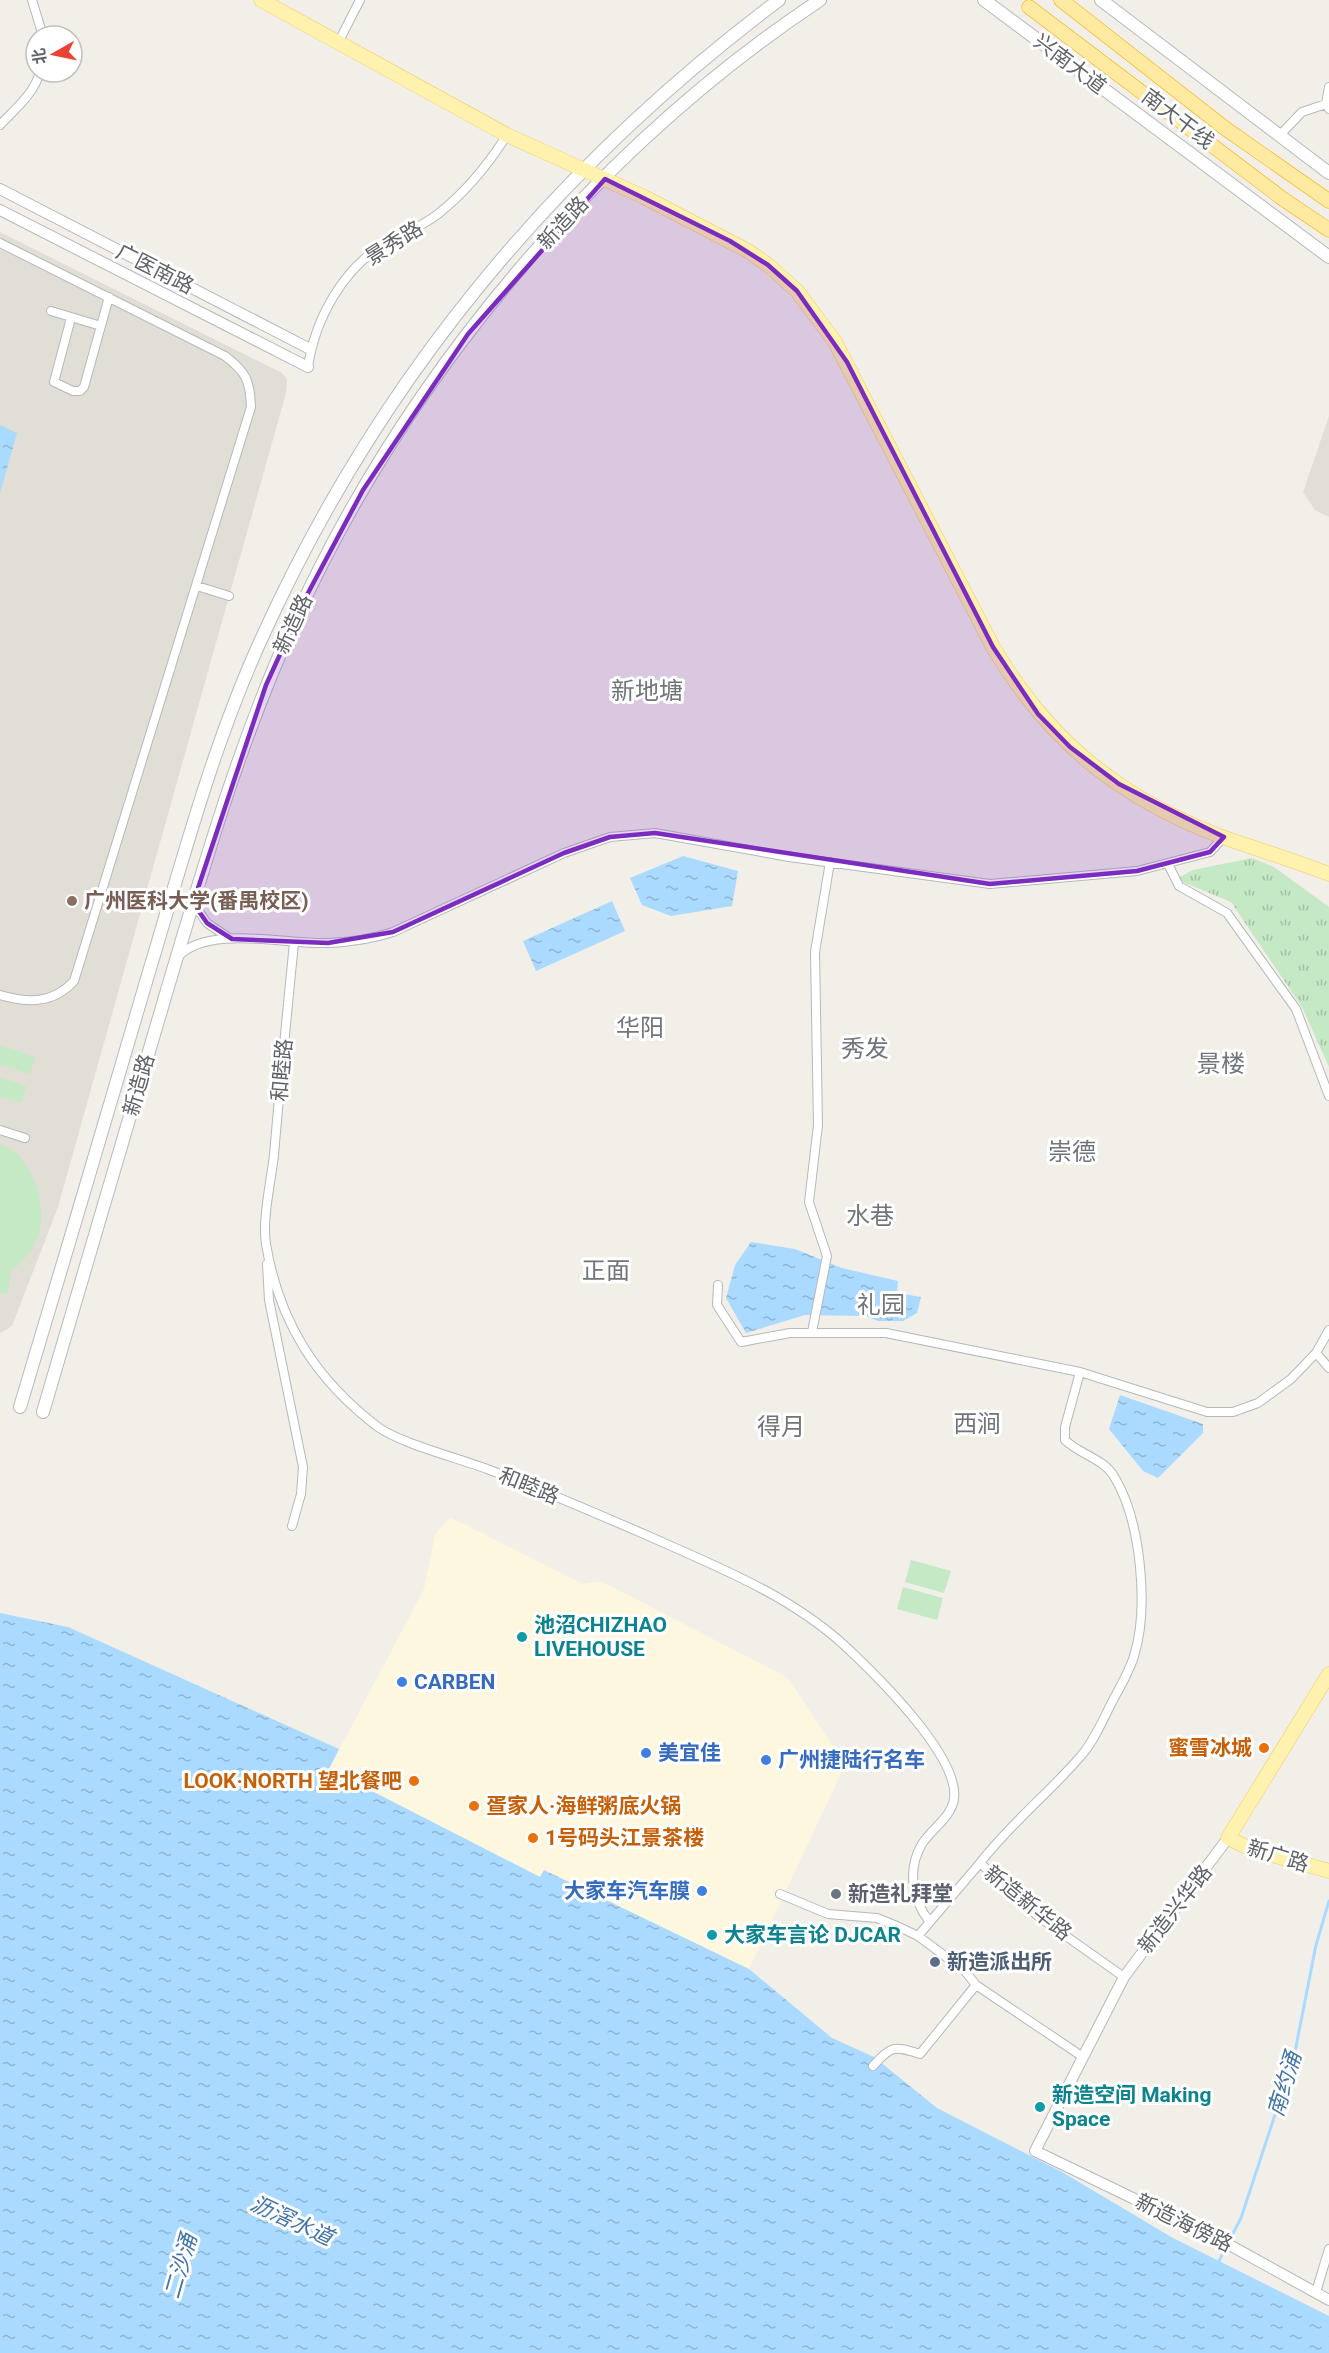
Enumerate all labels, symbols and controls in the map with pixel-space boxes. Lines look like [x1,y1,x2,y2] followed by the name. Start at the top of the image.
[24,24,84,84] north arrow
[1029,29,1111,99] street label: 兴南大道
[29,47,50,66] text: 北
[1137,84,1219,154] street label: 南大干线
[533,192,593,254] street label: 新造路
[361,216,427,270] street label: 景秀路
[112,239,198,299] street label: 广医南路
[269,590,317,658] street label: 新造路
[611,677,683,705] district label: 新地塘
[84,889,309,913] place label: 广州医科大学(番禺校区)
[65,894,79,908] marker: 广州医科大学(番禺校区)
[616,1014,664,1042] district label: 华阳
[841,1035,889,1063] district label: 秀发
[267,1038,297,1102] street label: 和睦路
[1197,1050,1245,1078] district label: 景楼
[119,1051,159,1119] street label: 新造路
[1048,1138,1096,1166] district label: 崇德
[846,1202,894,1230] district label: 水巷
[582,1257,630,1285] district label: 正面
[857,1291,905,1319] district label: 礼园
[953,1410,1001,1438] district label: 西涧
[757,1413,805,1441] district label: 得月
[495,1463,563,1509] street label: 和睦路
[534,1613,667,1661] place label: 池沼CHIZHAO LIVEHOUSE
[515,1630,529,1644] marker: 池沼CHIZHAO LIVEHOUSE
[414,1670,495,1694] place label: CARBEN
[395,1675,409,1689] marker: CARBEN
[1168,1736,1252,1760] place label: 蜜雪冰城
[658,1741,721,1765] place label: 美宜佳
[1257,1741,1271,1755] marker: 蜜雪冰城
[639,1746,653,1760] marker: 美宜佳
[778,1748,925,1772] place label: 广州捷陆行名车
[759,1753,773,1767] marker: 广州捷陆行名车
[183,1769,402,1793] place label: LOOK·NORTH 望北餐吧
[407,1774,421,1788] marker: LOOK·NORTH 望北餐吧
[486,1794,681,1818] place label: 疍家人·海鲜粥底火锅
[467,1799,481,1813] marker: 疍家人·海鲜粥底火锅
[545,1826,704,1850] place label: 1号码头江景茶楼
[526,1831,540,1845] marker: 1号码头江景茶楼
[1244,1835,1312,1877] street label: 新广路
[1133,1860,1217,1958] street label: 新造兴华路
[980,1861,1076,1945] street label: 新造新华路
[564,1879,690,1903] place label: 大家车汽车膜
[848,1882,953,1906] place label: 新造礼拜堂
[695,1884,709,1898] marker: 大家车汽车膜
[829,1887,843,1901] marker: 新造礼拜堂
[724,1923,901,1947] place label: 大家车言论 DJCAR
[705,1928,719,1942] marker: 大家车言论 DJCAR
[947,1950,1052,1974] place label: 新造派出所
[928,1955,942,1969] marker: 新造派出所
[1263,2046,1307,2119] water label: 南约涌
[1052,2083,1211,2131] place label: 新造空间 Making Space
[1033,2100,1047,2114] marker: 新造空间 Making Space
[1132,2189,1236,2257] street label: 新造海傍路
[247,2191,340,2252] water label: 沥滘水道
[159,2228,202,2301] water label: 二沙涌

